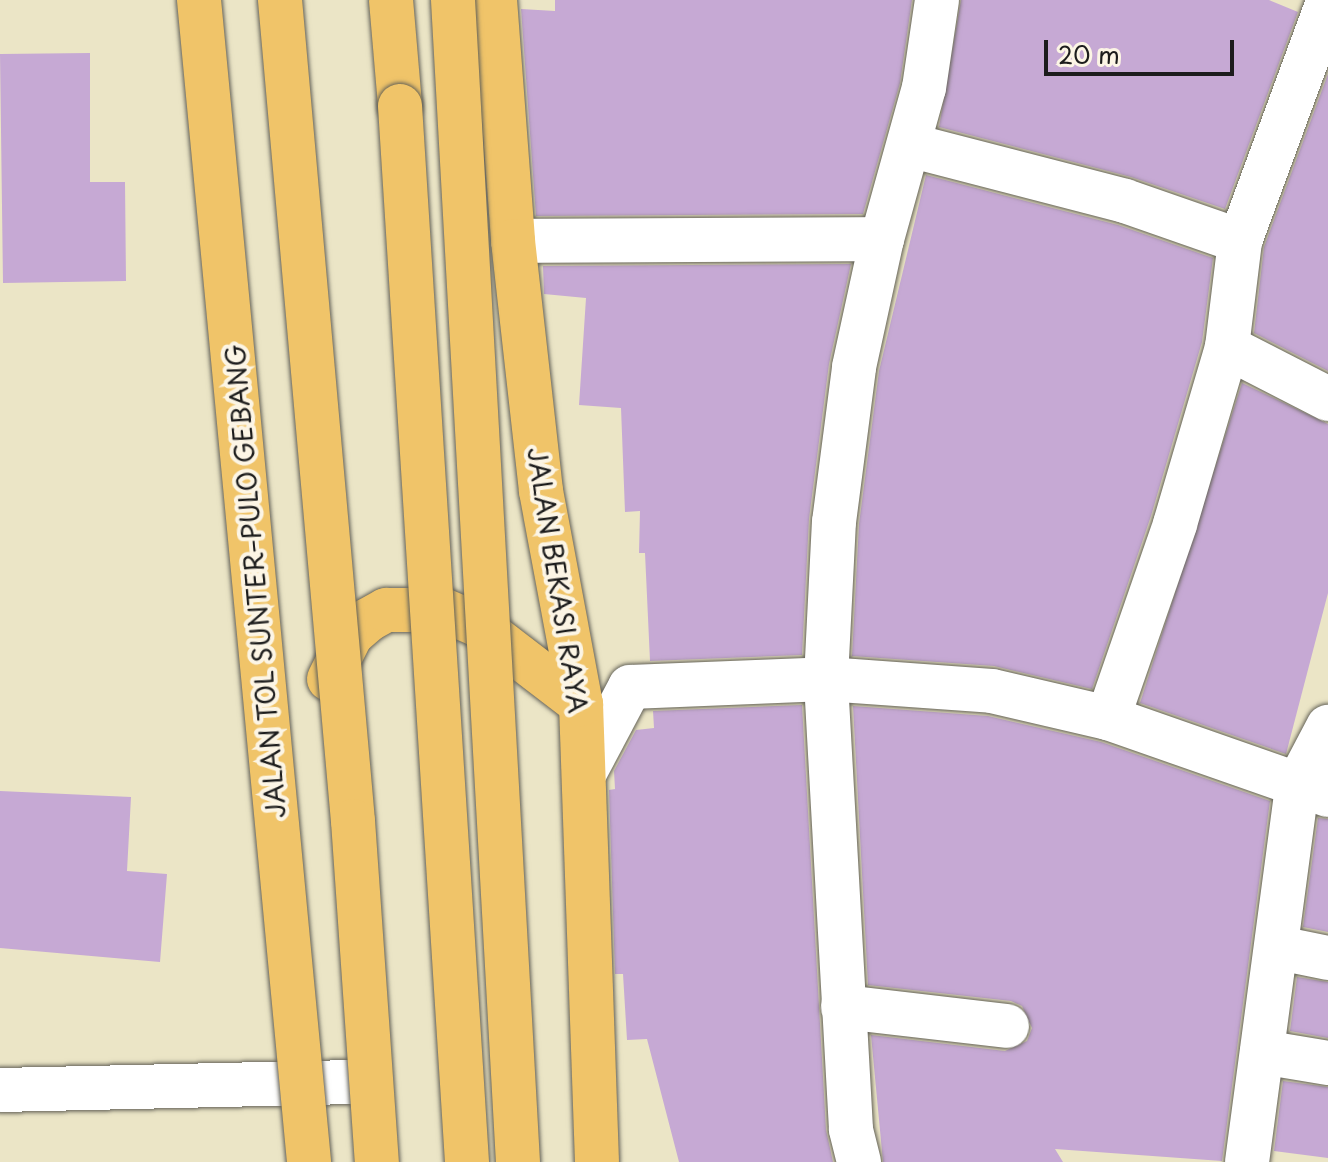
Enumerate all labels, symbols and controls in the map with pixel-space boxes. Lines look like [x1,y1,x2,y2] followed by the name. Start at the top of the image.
[1048,24,1238,74] scale bar
[1058,36,1120,72] text: 20 m
[218,339,292,823] street label: JALAN TOL SUNTER–PULO GEBANG
[521,443,595,717] street label: JALAN BEKASI RAYA

